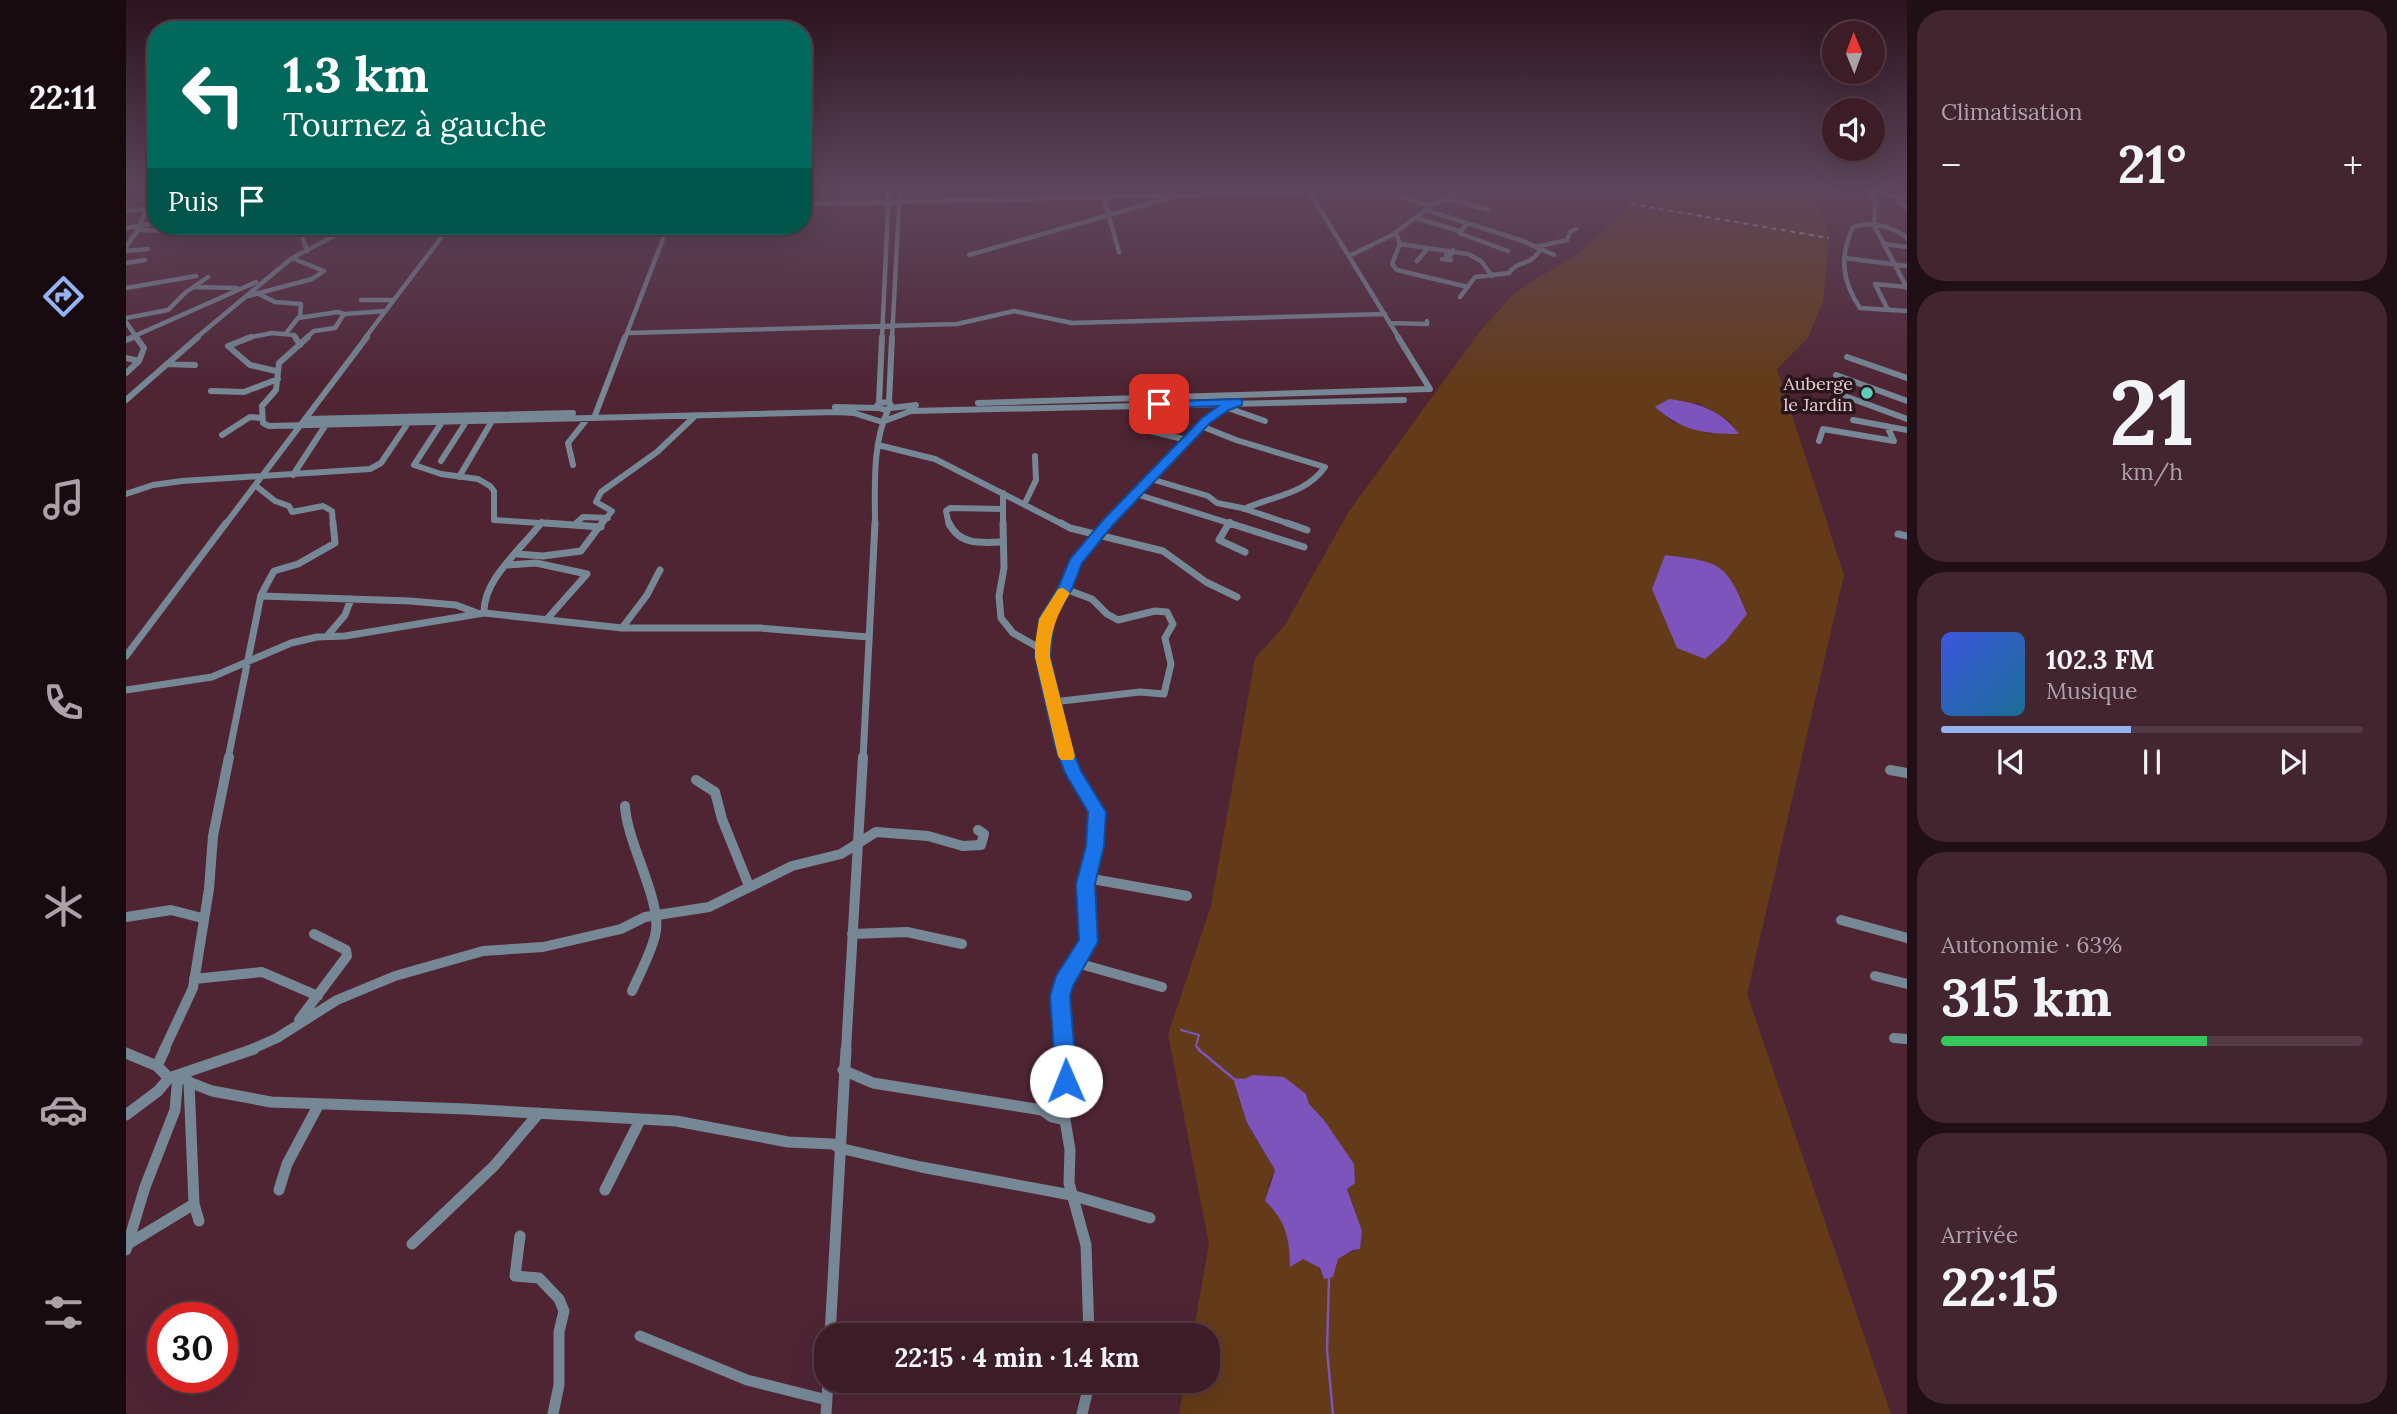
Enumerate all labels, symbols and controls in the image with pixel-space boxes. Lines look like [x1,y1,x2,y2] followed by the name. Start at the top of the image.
[1822,21,1885,84] north arrow
[1822,21,1885,161] map controls
[283,43,429,105] text: 1.3 km
[168,49,259,140] icon: left
[29,77,97,118] text: 22:11
[1941,97,2083,126] text: Climatisation
[1822,98,1885,161] button: sound
[283,104,547,145] text: Tournez à gauche
[2118,131,2186,197] text: 21°
[1941,141,1961,189] text: −
[2343,141,2363,189] text: +
[233,182,271,220] icon: arrive
[168,185,219,218] text: Puis
[39,272,88,321] icon: directions
[2109,353,2195,470] text: 21
[1782,372,1853,416] place label: Auberge le Jardin
[1129,374,1189,434] pin
[1140,385,1178,423] icon: arrive
[1859,385,1875,401] marker: Auberge le Jardin
[2121,457,2183,486] text: km/h
[39,475,88,524] icon: music
[2046,643,2155,676] text: 102.3 FM
[2046,676,2137,705] text: Musique
[39,678,88,727] icon: phone
[1992,743,2030,781] icon: previous
[2133,743,2171,781] icon: pause
[2274,743,2312,781] icon: next
[39,882,88,931] icon: climate
[1941,930,2122,959] text: Autonomie · 63%
[1941,964,2112,1030] text: 315 km
[1029,1044,1103,1118] position arrow
[39,1085,88,1134] icon: car
[1941,1220,2018,1249] text: Arrivée
[1941,1254,2059,1320] text: 22:15
[39,1288,88,1337] icon: filters
[147,1302,238,1393] speed limit sign: 30
[894,1341,1140,1374] text: 22:15 · 4 min · 1.4 km

